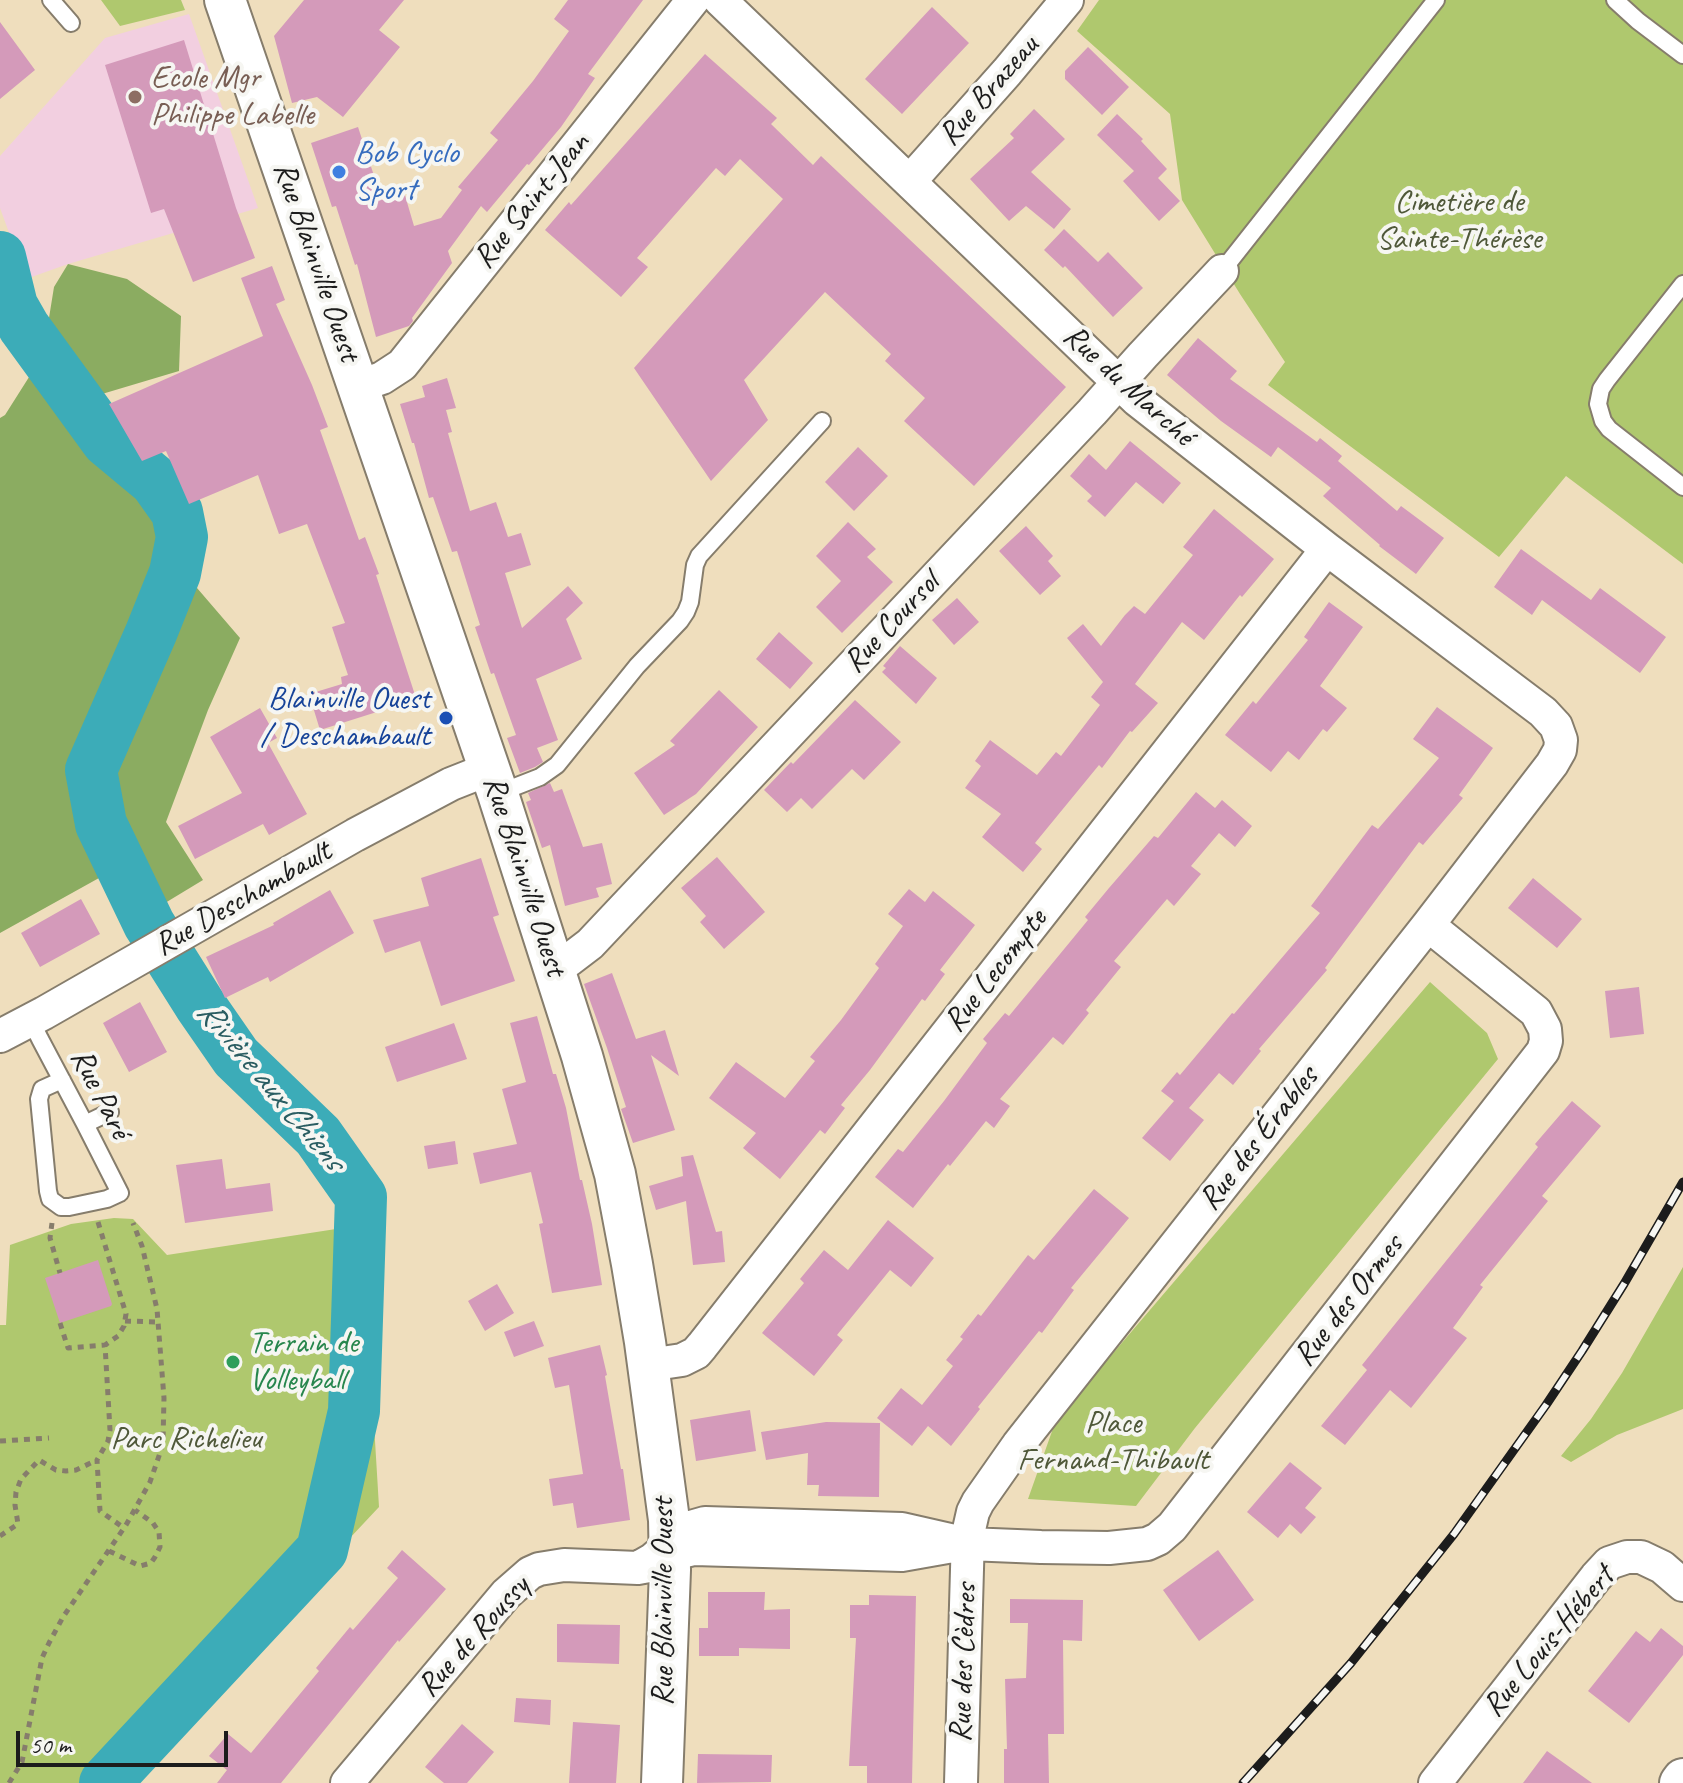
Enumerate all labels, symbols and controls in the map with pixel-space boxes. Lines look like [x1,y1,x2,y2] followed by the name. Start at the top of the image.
[931,28,1047,154] street label: Rue Brazeau
[151,60,314,135] place label: Ecole Mgr Philippe Labelle
[126,88,144,106] marker: Ecole Mgr Philippe Labelle
[465,125,599,277] street label: Rue Saint-Jean
[355,135,459,210] place label: Bob Cyclo Sport
[264,157,368,367] street label: Rue Blainville Ouest
[330,163,348,181] marker: Bob Cyclo Sport
[1377,184,1541,259] park label: Cimetière de Sainte-Thérèse
[1055,317,1201,455] street label: Rue du Marché
[836,565,948,681] street label: Rue Coursol
[260,681,430,756] place label: Blainville Ouest / Deschambault
[437,709,455,727] marker: Blainville Ouest / Deschambault
[474,771,574,981] street label: Rue Blainville Ouest
[148,833,338,965] street label: Rue Deschambault
[936,902,1056,1040] street label: Rue Lecompte
[187,993,353,1179] water label: Rivière aux Chiens
[61,1043,139,1145] street label: Rue Paré
[1191,1060,1327,1218] street label: Rue des Érables
[1286,1228,1412,1374] street label: Rue des Ormes
[249,1325,358,1400] place label: Terrain de Volleyball
[224,1353,242,1371] marker: Terrain de Volleyball
[1017,1405,1209,1480] park label: Place Fernand-Thibault
[110,1421,262,1459] park label: Parc Richelieu
[645,1498,683,1706] street label: Rue Blainville Ouest
[1475,1559,1623,1725] street label: Rue Louis-Hébert
[410,1569,538,1705] street label: Rue de Roussy
[942,1583,986,1743] street label: Rue des Cèdres
[20,1715,232,1765] scale bar
[30,1730,71,1760] text: 50 m

